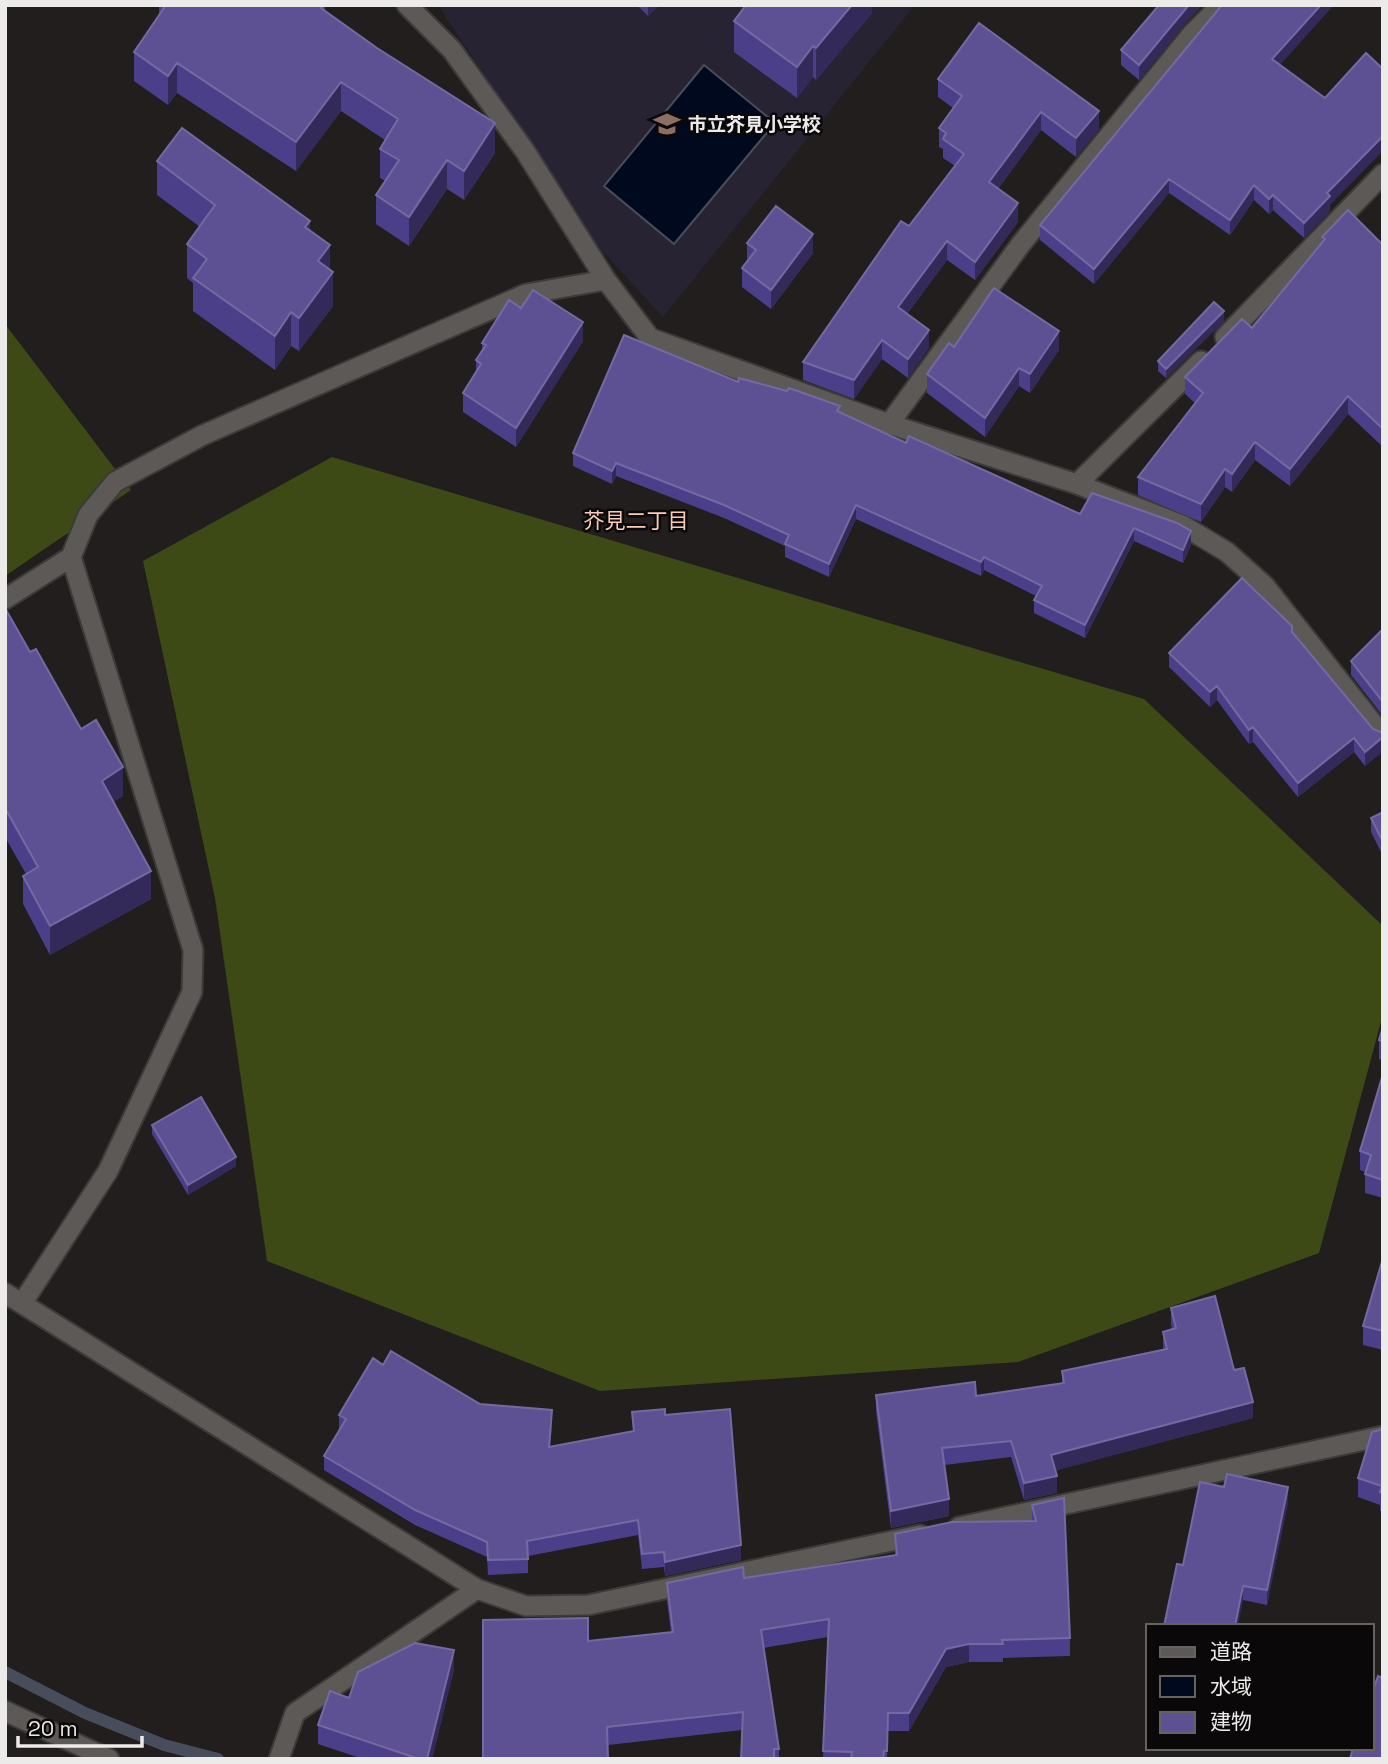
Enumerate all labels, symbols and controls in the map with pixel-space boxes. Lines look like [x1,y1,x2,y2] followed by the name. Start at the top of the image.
[652,109,682,139] school or university icon: 市立芥見小学校
[688,112,821,137] place label: 市立芥見小学校
[584,507,689,534] district label: 芥見二丁目
[1146,1624,1374,1750] legend
[1210,1638,1252,1665] text: 道路
[1210,1673,1252,1700] text: 水域
[18,1704,142,1748] scale bar
[1210,1708,1252,1735] text: 建物
[28,1715,78,1742] text: 20 m

